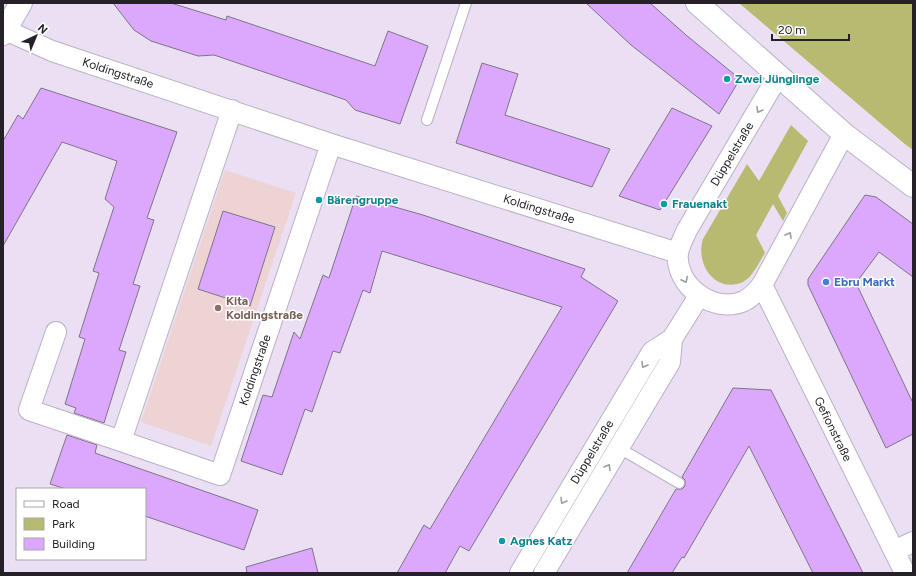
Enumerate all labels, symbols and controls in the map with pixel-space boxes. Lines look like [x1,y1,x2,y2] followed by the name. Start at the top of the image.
[16,16,56,56] north arrow
[772,16,849,42] scale bar
[35,22,50,37] text: N
[778,23,806,37] text: 20 m
[81,55,156,91] street label: Koldingstraße
[735,72,820,86] place label: Zwei Jünglinge
[722,74,732,84] marker: Zwei Jünglinge
[756,106,763,113] one-way arrow
[707,119,757,188] street label: Düppelstraße
[502,191,577,227] street label: Koldingstraße
[327,193,399,207] place label: Bärengruppe
[314,195,324,205] marker: Bärengruppe
[672,197,728,211] place label: Frauenakt
[659,199,669,209] marker: Frauenakt
[784,232,791,239] one-way arrow
[834,275,895,289] place label: Ebru Markt
[680,276,688,283] one-way arrow
[821,277,831,287] marker: Ebru Markt
[226,294,303,322] place label: Kita Koldingstraße
[213,303,223,313] marker: Kita Koldingstraße
[236,332,274,407] street label: Koldingstraße
[641,361,648,368] one-way arrow
[811,394,855,464] street label: Gefionstraße
[567,417,617,486] street label: Düppelstraße
[603,464,610,471] one-way arrow
[16,488,146,560] legend
[52,497,80,511] text: Road
[561,497,568,504] one-way arrow
[52,517,75,531] text: Park
[510,534,572,548] place label: Agnes Katz
[497,536,507,546] marker: Agnes Katz
[52,537,95,551] text: Building

